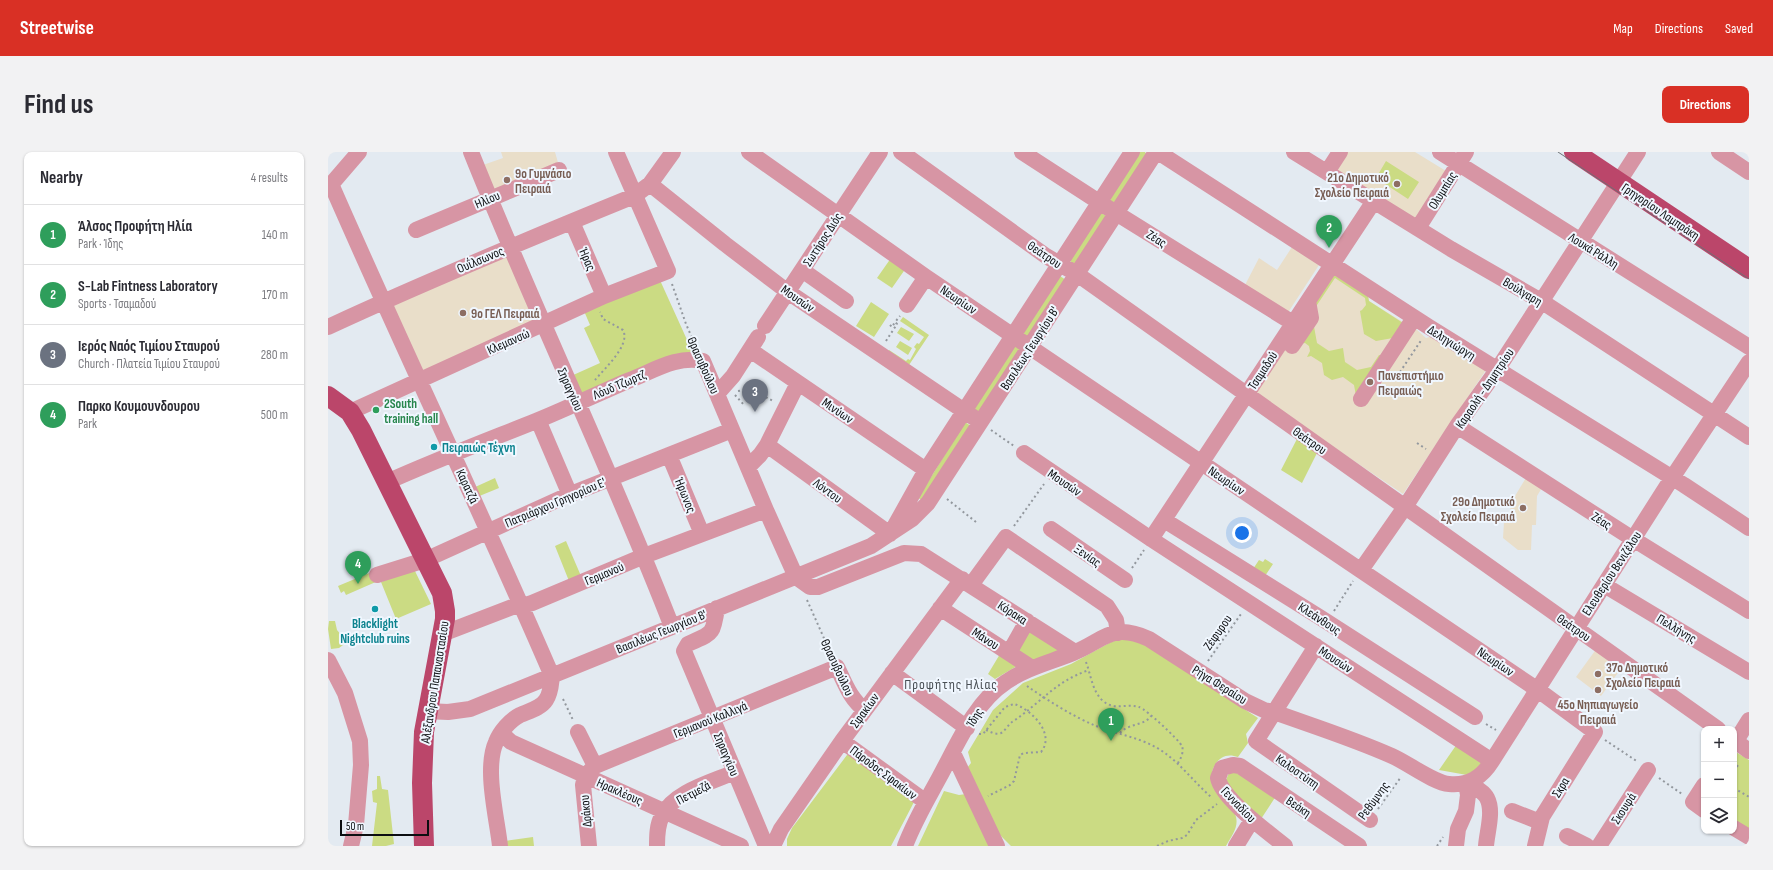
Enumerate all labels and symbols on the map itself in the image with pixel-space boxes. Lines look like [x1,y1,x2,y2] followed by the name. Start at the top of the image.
[515,166,572,197] place label: 9ο Γυμνάσιο Πειραιά
[1425,169,1461,212] street label: Ολυμπίας
[1315,170,1389,201] place label: 21ο Δημοτικό Σχολείο Πειραιά
[502,175,512,185] marker: 9ο Γυμνάσιο Πειραιά
[1392,179,1402,189] marker: 21ο Δημοτικό Σχολείο Πειραιά
[1618,180,1703,244] street label: Γρηγορίου Λαμπράκη
[472,188,502,212] street label: Ηλίου
[800,210,846,269] street label: Σωτήρος Διός
[1316,215,1342,248] pin: 2
[1143,227,1170,251] street label: Ζέας
[1565,229,1621,272] street label: Λουκά Ράλλη
[1024,238,1065,272] street label: Θεάτρου
[455,243,506,277] street label: Ουΐλσωνος
[575,245,599,273] street label: Ήρας
[1500,274,1545,310] street label: Βούλγαρη
[778,282,817,316] street label: Μουσών
[937,282,980,318] street label: Νεωρίων
[997,304,1063,393] street label: Βασιλέως Γεωργίου Β'
[471,306,540,322] place label: 9ο ΓΕΛ Πειραιά
[458,308,468,318] marker: 9ο ΓΕΛ Πειραιά
[1425,322,1478,364] street label: Δεληγιώργη
[485,325,532,358] street label: Κλεμανσώ
[683,334,723,396] street label: Θρασυβούλου
[1452,345,1518,432] street label: Καραολή - Δημητρίου
[1244,348,1281,393] street label: Τσαμαδού
[553,365,587,414] street label: Σηραγγίου
[590,366,649,404] street label: Λόυδ Τζωρτζ
[1378,368,1444,399] place label: Πανεπιστήμιο Πειραιώς
[1365,377,1375,387] marker: Πανεπιστήμιο Πειραιώς
[742,379,768,412] pin: 3
[819,395,856,427] street label: Μινύων
[384,396,439,427] place label: 2South training hall
[371,405,381,415] marker: 2South training hall
[1289,423,1330,458] street label: Θεάτρου
[442,440,515,456] place label: Πειραιώς Τἐχνη
[429,442,439,452] marker: Πειραιώς Τἐχνη
[1205,463,1248,499] street label: Νεωρίων
[1045,466,1084,500] street label: Μουσών
[452,467,482,507] street label: Καρατζά
[503,474,608,531] street label: Πατριάρχου Γρηγορίου Ε'
[809,474,845,507] street label: Λόντου
[671,475,699,515] street label: Ήρωνος
[1441,494,1515,525] place label: 29ο Δημοτικό Σχολείο Πειραιά
[1518,503,1528,513] marker: 29ο Δημοτικό Σχολείο Πειραιά
[1588,509,1615,533] street label: Ζέας
[1232,523,1252,543] your location
[1579,528,1645,619] street label: Ελευθερίου Βενιζέλου
[1071,541,1104,571] street label: Ξενίας
[345,551,371,584] pin: 4
[582,559,626,589] street label: Γερμανού
[995,597,1031,629] street label: Κόρακα
[1295,599,1344,639] street label: Κλεάνθους
[370,604,380,614] marker: Blacklight Nightclub ruins
[614,606,709,657] street label: Βασιλέως Γεωργίου Β'
[1553,610,1594,645] street label: Θεάτρου
[1654,611,1699,647] street label: Πελλήνης
[1200,612,1236,653] street label: Ζέφυρου
[340,616,410,647] place label: Blacklight Nightclub ruins
[417,620,453,745] street label: Αλέξανδρου Παπαναστασίου
[969,624,1002,653] street label: Μάνου
[817,636,857,698] street label: Θρασυβούλου
[1316,643,1355,677] street label: Μουσών
[1474,644,1517,680] street label: Νεωρίων
[1606,660,1680,691] place label: 37ο Δημοτικό Σχολείο Πειραιά
[1189,662,1250,708] street label: Ρήγα Φεραίου
[1593,669,1603,679] marker: 37ο Δημοτικό Σχολείο Πειραιά
[904,676,998,693] district label: Προφήτης Ηλίας
[1593,685,1603,695] marker: 45ο Νηπιαγωγείο Πειραιά
[847,690,883,731] street label: Σφακίων
[1558,697,1639,728] place label: 45ο Νηπιαγωγείο Πειραιά
[671,698,750,742] street label: Γερμανού Καλλιγά
[962,705,987,731] street label: Ίδης
[1098,708,1124,741] pin: 1
[710,730,742,779] street label: Σηραγγίου
[847,742,920,803] street label: Πάροδος Σφακίων
[1272,751,1322,793] street label: Καλοστύπη
[1549,774,1573,801] street label: Σκρα
[594,775,645,809] street label: Ηρακλέους
[674,777,714,808] street label: Πετμεζά
[1355,778,1393,823] street label: Ρεθύμνης
[1217,783,1259,826] street label: Γενναδίου
[1608,790,1640,827] street label: Σκουφά
[1283,793,1314,821] street label: Βεάκη
[577,794,595,828] street label: Δράκου
[340,818,429,837] scale bar

